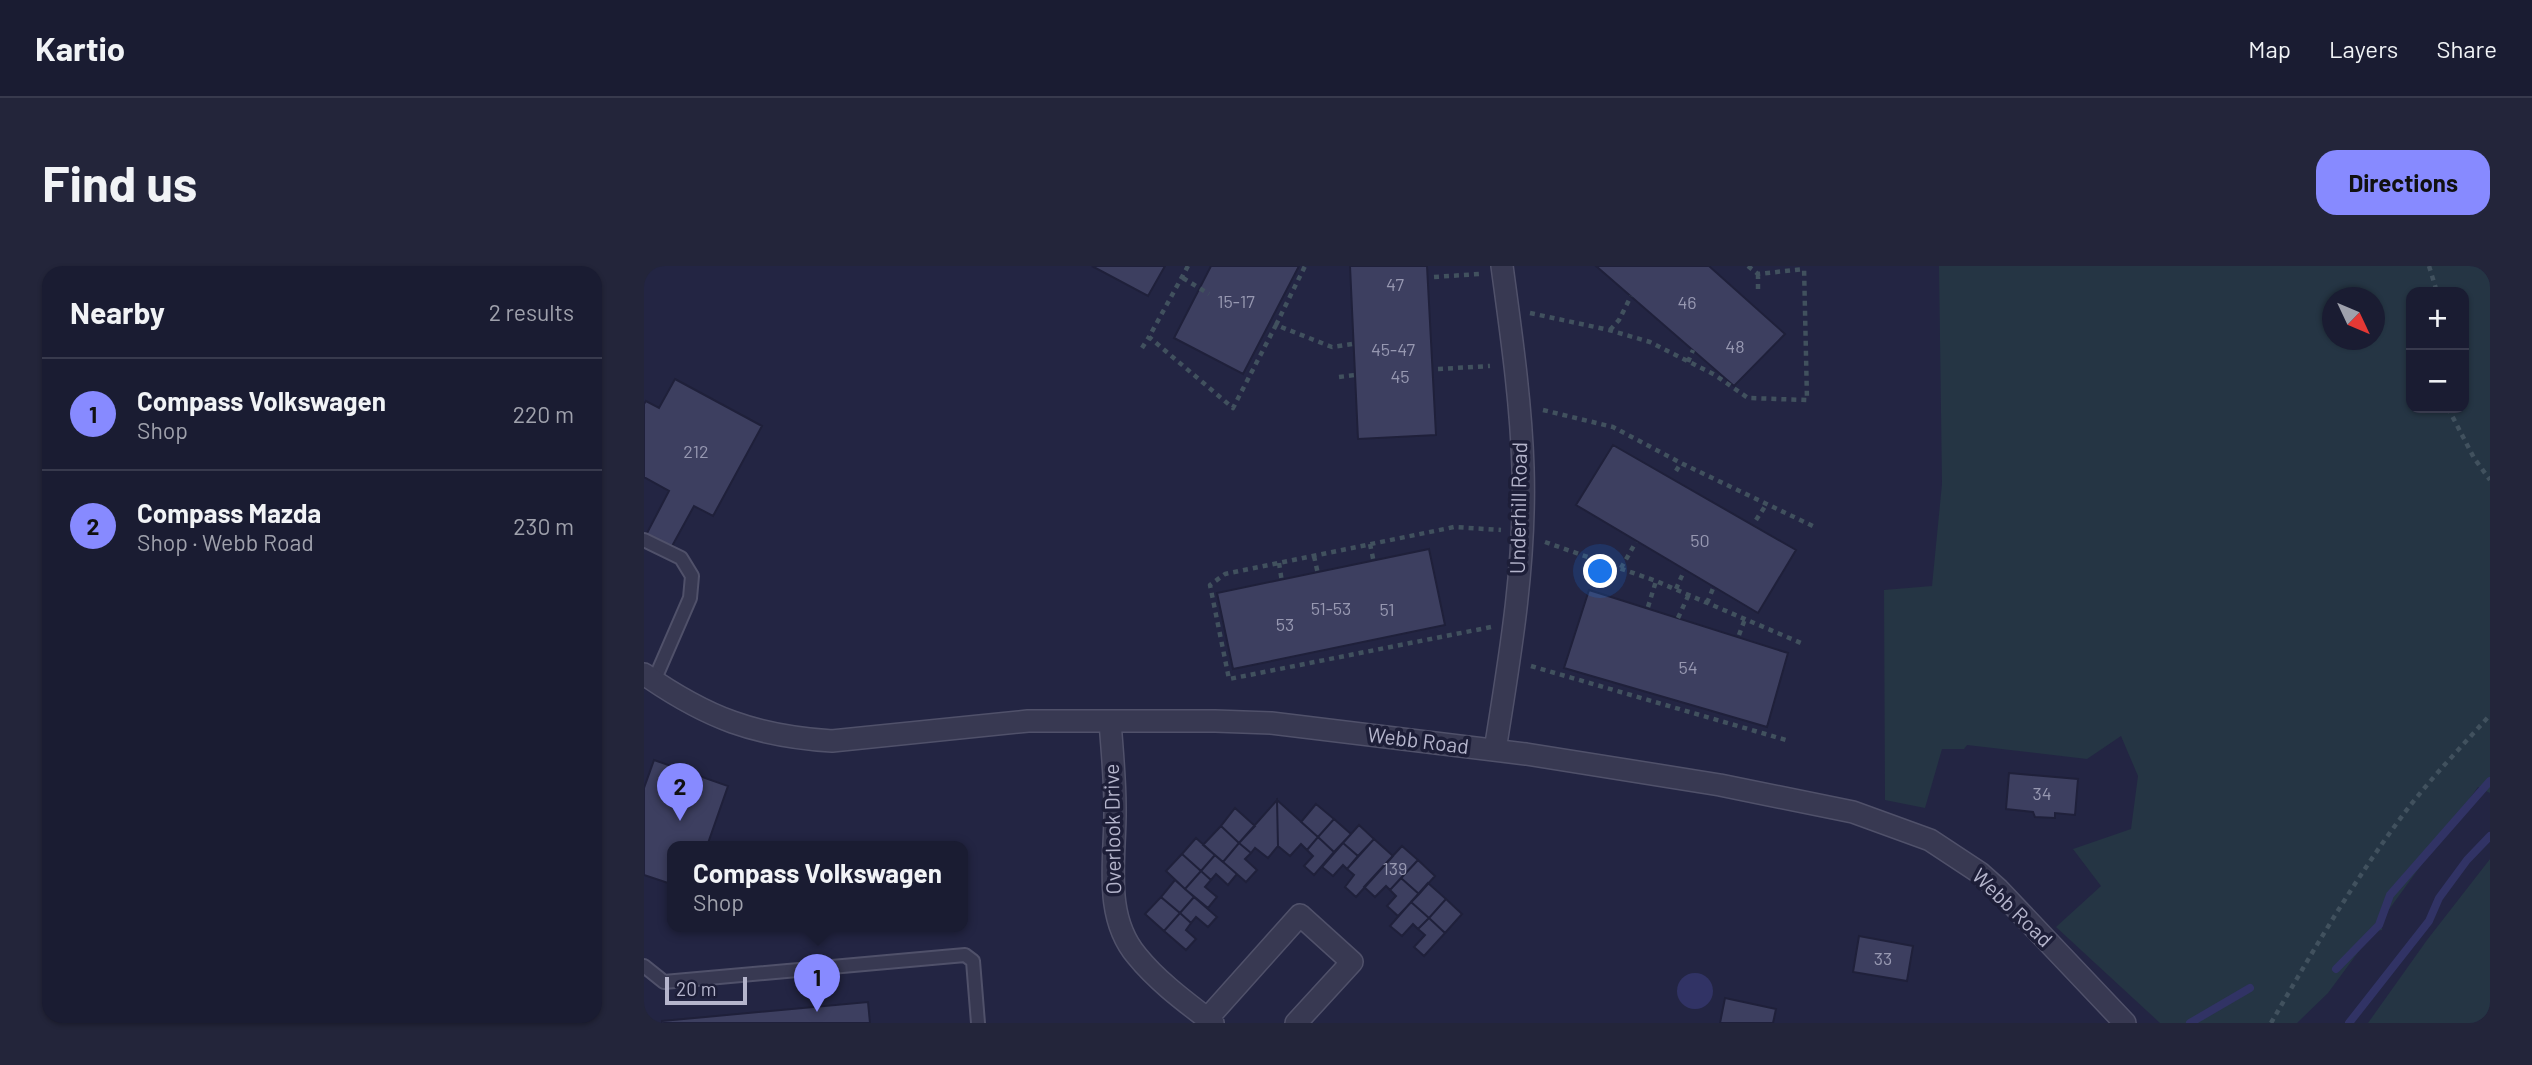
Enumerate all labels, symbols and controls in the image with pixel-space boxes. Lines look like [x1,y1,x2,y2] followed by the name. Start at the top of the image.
[35,28,125,68] text: Kartio
[2248,34,2291,63] text: Map
[2329,34,2398,63] text: Layers
[2436,34,2497,63] text: Share
[2316,150,2490,215] button: Directions
[42,153,197,212] text: Find us
[1386,273,1404,295] house number: 47
[2322,287,2385,350] north arrow
[2406,287,2469,413] map controls
[2406,287,2469,350] button: +
[1217,290,1255,312] house number: 15-17
[1677,291,1697,313] house number: 46
[70,294,165,330] text: Nearby
[489,298,574,326] text: 2 results
[1725,335,1745,357] house number: 48
[1371,338,1416,360] house number: 45-47
[2406,350,2469,413] button: −
[1390,365,1410,387] house number: 45
[137,385,386,416] text: Compass Volkswagen
[89,400,97,428] text: 1
[513,400,574,428] text: 220 m
[137,416,188,444] text: Shop
[683,440,709,462] house number: 212
[1504,442,1531,574] street label: Underhill Road
[137,497,321,528] text: Compass Mazda
[87,512,99,540] text: 2
[513,512,574,540] text: 230 m
[137,528,314,556] text: Shop · Webb Road
[1690,529,1710,551] house number: 50
[1583,554,1617,588] your location
[1311,597,1351,619] house number: 51-53
[1379,598,1395,620] house number: 51
[1276,613,1294,635] house number: 53
[1678,656,1698,678] house number: 54
[1366,721,1470,758] street label: Webb Road
[657,763,703,821] pin: 2
[1098,763,1125,895] street label: Overlook Drive
[2032,782,2052,804] house number: 34
[667,841,968,932] popup
[693,857,942,888] text: Compass Volkswagen
[1383,857,1407,879] house number: 139
[1968,862,2058,951] street label: Webb Road
[693,888,744,916] text: Shop
[1874,947,1892,969] house number: 33
[794,954,840,1012] pin: 1
[665,974,747,1006] scale bar
[676,977,716,1000] text: 20 m

